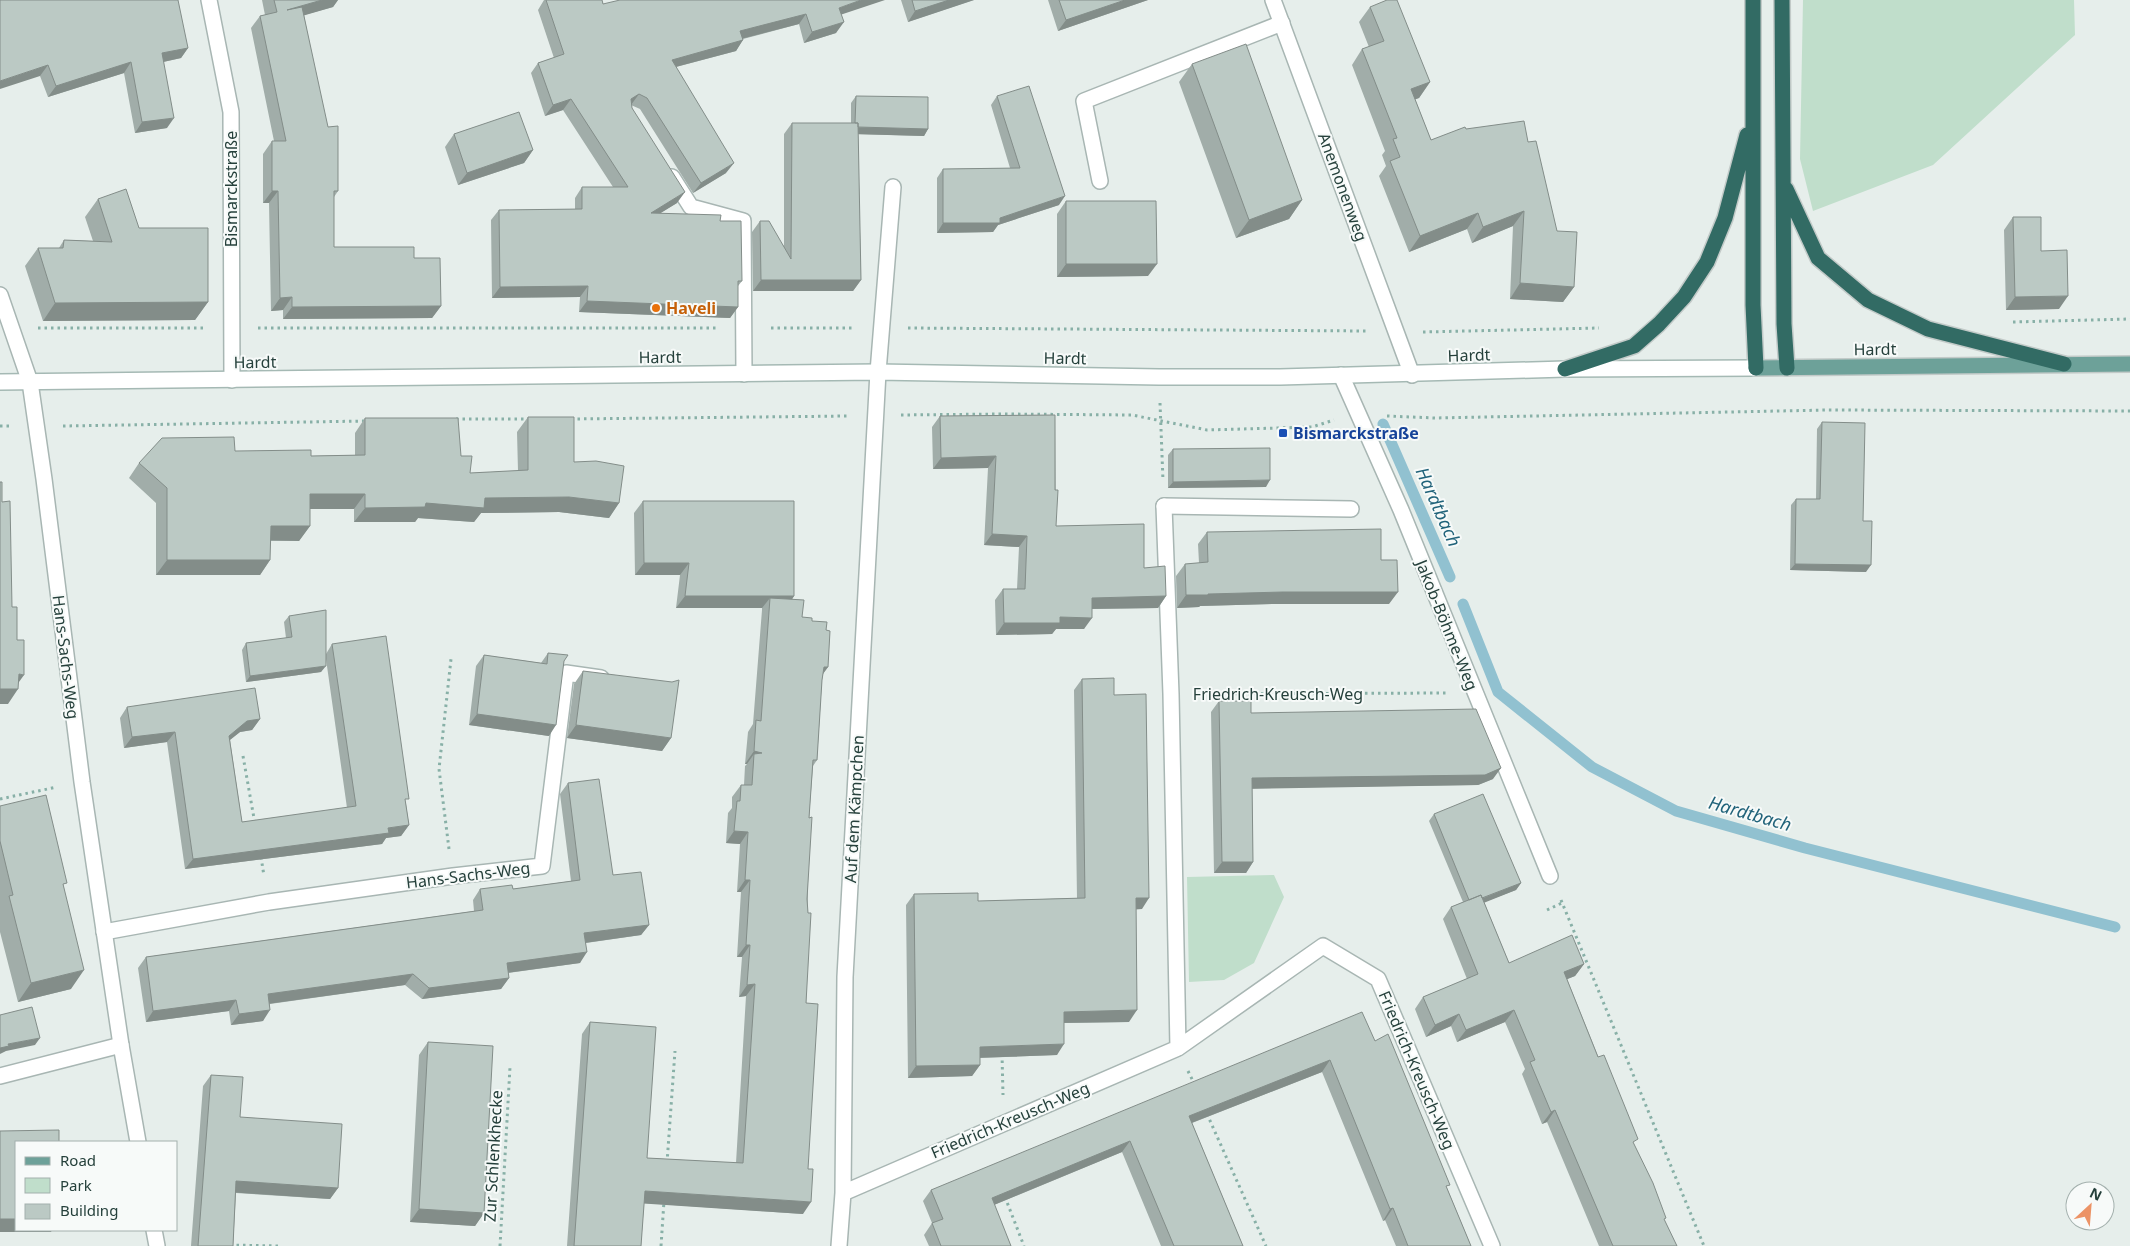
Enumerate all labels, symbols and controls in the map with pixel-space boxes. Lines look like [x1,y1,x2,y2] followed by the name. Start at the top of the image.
[1313,130,1373,244] street label: Anemonenweg
[220,131,242,247] street label: Bismarckstraße
[666,297,716,319] place label: Haveli
[650,302,662,314] marker: Haveli
[1853,338,1897,360] street label: Hardt
[1447,343,1491,367] street label: Hardt
[638,346,682,368] street label: Hardt
[1043,347,1087,369] street label: Hardt
[233,351,277,373] street label: Hardt
[1293,422,1419,444] place label: Bismarckstraße
[1277,427,1289,439] marker: Bismarckstraße
[1411,463,1467,550] water label: Hardtbach
[1410,555,1483,694] street label: Jakob-Böhme-Weg
[47,594,85,720] street label: Hans-Sachs-Weg
[1193,683,1363,705] street label: Friedrich-Kreusch-Weg
[839,735,869,883] street label: Auf dem Kämpchen
[1706,790,1794,836] water label: Hardtbach
[405,856,531,894] street label: Hans-Sachs-Weg
[1374,987,1460,1153] street label: Friedrich-Kreusch-Weg
[927,1077,1093,1163] street label: Friedrich-Kreusch-Weg
[479,1090,507,1222] street label: Zur Schlenkhecke
[15,1141,178,1231] legend
[60,1150,96,1170] text: Road
[60,1175,92,1195] text: Park
[2065,1181,2115,1231] north arrow
[2087,1183,2105,1205] text: N
[60,1200,118,1220] text: Building

